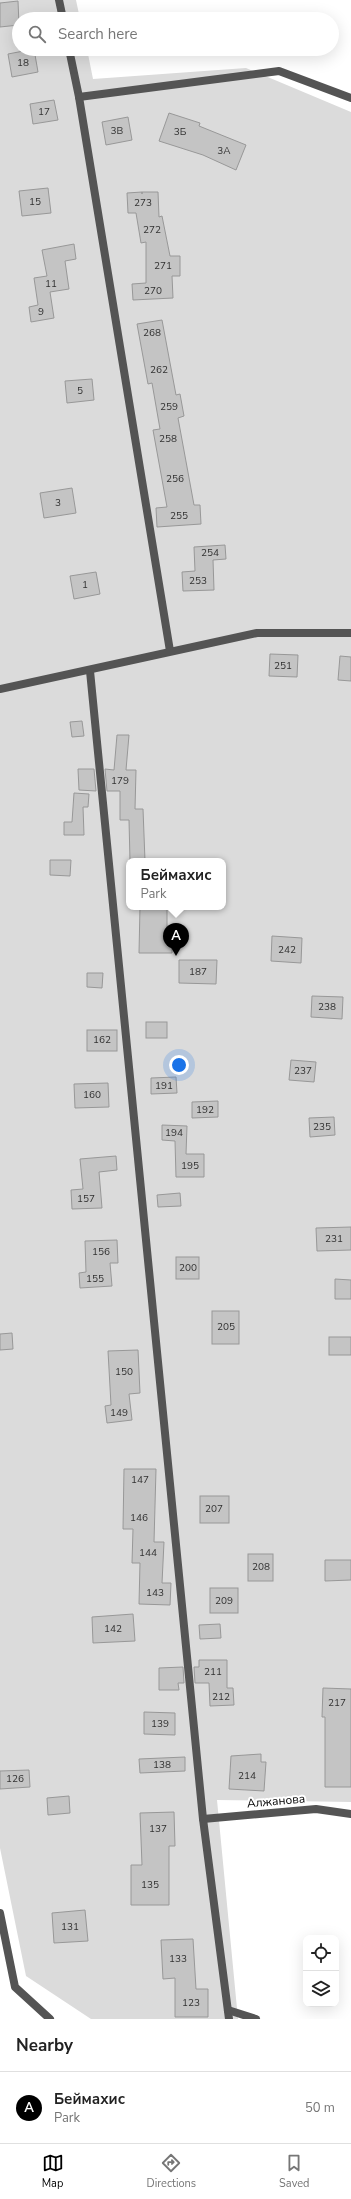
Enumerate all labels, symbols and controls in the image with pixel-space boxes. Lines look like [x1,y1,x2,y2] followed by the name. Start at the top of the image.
[12,12,339,56] search box
[26,23,48,45] icon: search
[58,24,138,44] text: Search here
[17,56,29,70] house number: 18
[38,105,50,119] house number: 17
[111,124,124,138] house number: 3В
[174,125,187,139] house number: 3Б
[217,144,231,158] house number: 3А
[29,195,41,209] house number: 15
[134,196,152,210] house number: 273
[143,223,161,237] house number: 272
[154,259,172,273] house number: 271
[45,277,57,291] house number: 11
[144,284,162,298] house number: 270
[38,305,44,319] house number: 9
[143,326,161,340] house number: 268
[150,363,168,377] house number: 262
[77,384,83,398] house number: 5
[160,400,178,414] house number: 259
[159,432,177,446] house number: 258
[166,472,184,486] house number: 256
[55,496,61,510] house number: 3
[170,509,188,523] house number: 255
[201,546,219,560] house number: 254
[189,574,207,588] house number: 253
[82,578,88,592] house number: 1
[274,659,292,673] house number: 251
[111,774,129,788] house number: 179
[126,858,226,910] popup
[141,865,211,885] text: Беймахис
[141,885,167,903] text: Park
[163,923,189,956] pin: A
[278,943,296,957] house number: 242
[189,965,207,979] house number: 187
[318,1000,336,1014] house number: 238
[93,1033,111,1047] house number: 162
[169,1055,189,1075] your location
[294,1064,312,1078] house number: 237
[155,1079,173,1093] house number: 191
[83,1088,101,1102] house number: 160
[196,1103,214,1117] house number: 192
[313,1120,331,1134] house number: 235
[165,1126,183,1140] house number: 194
[181,1159,199,1173] house number: 195
[77,1192,95,1206] house number: 157
[325,1232,343,1246] house number: 231
[92,1245,110,1259] house number: 156
[179,1261,197,1275] house number: 200
[86,1272,104,1286] house number: 155
[217,1320,235,1334] house number: 205
[115,1365,133,1379] house number: 150
[110,1406,128,1420] house number: 149
[131,1473,149,1487] house number: 147
[205,1502,223,1516] house number: 207
[130,1511,148,1525] house number: 146
[139,1546,157,1560] house number: 144
[252,1560,270,1574] house number: 208
[146,1586,164,1600] house number: 143
[215,1594,233,1608] house number: 209
[104,1622,122,1636] house number: 142
[204,1665,222,1679] house number: 211
[212,1690,230,1704] house number: 212
[328,1696,346,1710] house number: 217
[151,1717,169,1731] house number: 139
[153,1758,171,1772] house number: 138
[238,1769,256,1783] house number: 214
[6,1772,24,1786] house number: 126
[246,1790,306,1812] street label: Алжанова
[149,1822,167,1836] house number: 137
[141,1878,159,1892] house number: 135
[61,1920,79,1934] house number: 131
[303,1935,339,2007] map controls
[303,1935,339,1971] button: locate
[169,1952,187,1966] house number: 133
[303,1971,339,2007] button: layers
[182,1996,200,2010] house number: 123
[16,2034,73,2057] text: Nearby
[54,2089,125,2109] text: Беймахис
[24,2099,34,2117] text: A
[305,2099,335,2117] text: 50 m
[54,2109,80,2127] text: Park
[42,2152,64,2191] tab: Map
[147,2152,196,2191] tab: Directions
[279,2152,309,2191] tab: Saved

